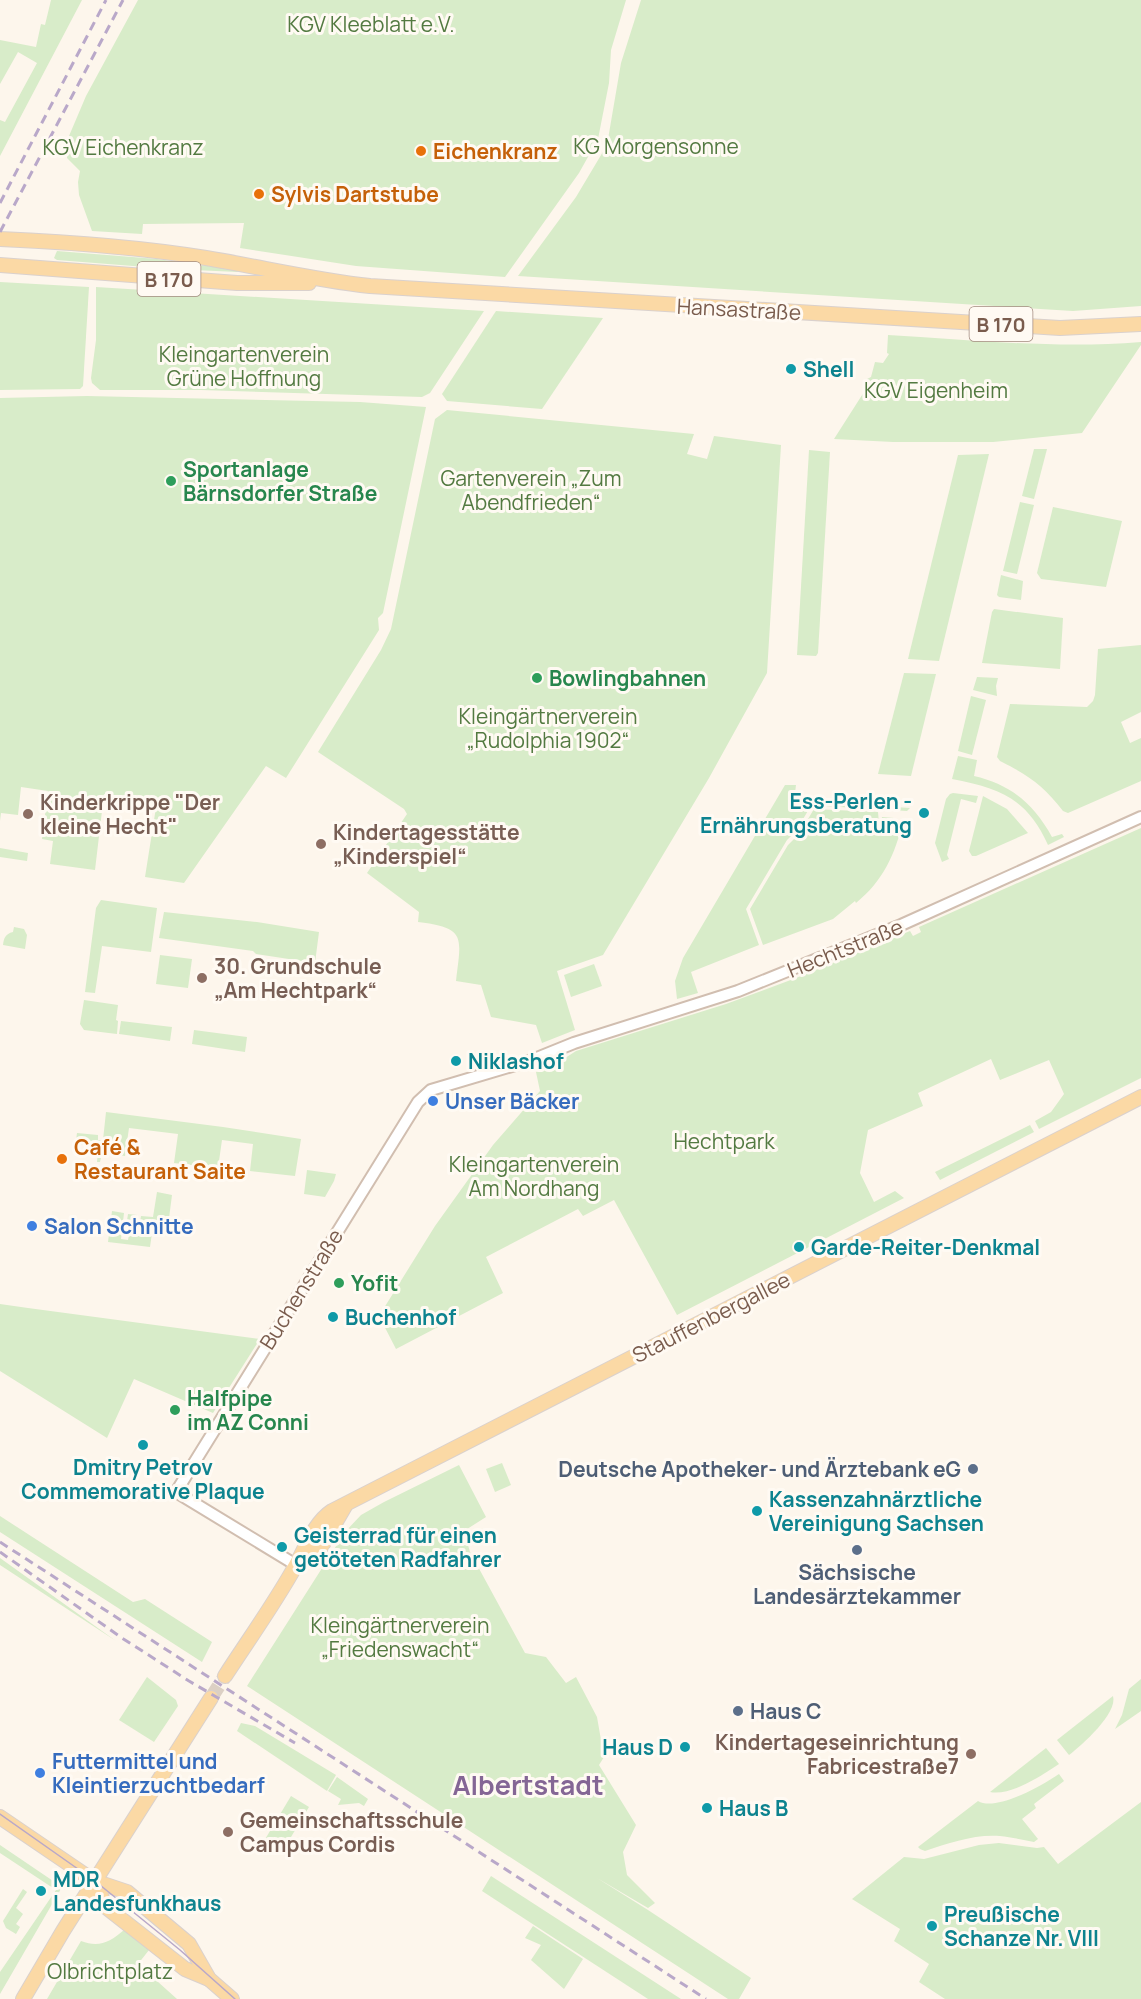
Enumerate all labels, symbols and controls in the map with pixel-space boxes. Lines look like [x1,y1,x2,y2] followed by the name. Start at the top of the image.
[287,10,455,38] park label: KGV Kleeblatt e.V.
[573,132,739,160] park label: KG Morgensonne
[42,133,204,161] park label: KGV Eichenkranz
[433,137,558,165] place label: Eichenkranz
[414,144,428,158] marker: Eichenkranz
[271,180,439,208] place label: Sylvis Dartstube
[252,187,266,201] marker: Sylvis Dartstube
[138,262,201,296] road number: B 170
[676,292,802,326] street label: Hansastraße
[970,307,1032,341] road number: B 170
[159,340,329,392] park label: Kleingartenverein Grüne Hoffnung
[803,355,854,383] place label: Shell
[784,362,798,376] marker: Shell
[864,376,1008,404] park label: KGV Eigenheim
[183,455,377,507] place label: Sportanlage Bärnsdorfer Straße
[440,464,622,516] park label: Gartenverein „Zum Abendfrieden“
[164,474,178,488] marker: Sportanlage Bärnsdorfer Straße
[549,664,706,692] place label: Bowlingbahnen
[530,671,544,685] marker: Bowlingbahnen
[459,702,637,754] park label: Kleingärtnerverein „Rudolphia 1902“
[700,787,912,839] place label: Ess-Perlen - Ernährungsberatung
[40,788,220,840] place label: Kinderkrippe "Der kleine Hecht"
[917,806,931,820] marker: Ess-Perlen - Ernährungsberatung
[21,807,35,821] marker: Kinderkrippe "Der kleine Hecht"
[333,818,520,870] place label: Kindertagesstätte „Kinderspiel“
[314,837,328,851] marker: Kindertagesstätte „Kinderspiel“
[783,912,907,984] street label: Hechtstraße
[214,952,382,1004] place label: 30. Grundschule „Am Hechtpark“
[195,971,209,985] marker: 30. Grundschule „Am Hechtpark“
[468,1047,564,1075] place label: Niklashof
[449,1054,463,1068] marker: Niklashof
[445,1087,579,1115] place label: Unser Bäcker
[426,1094,440,1108] marker: Unser Bäcker
[673,1127,775,1155] park label: Hechtpark
[74,1133,246,1185] place label: Café & Restaurant Saite
[449,1150,619,1202] park label: Kleingartenverein Am Nordhang
[55,1152,69,1166] marker: Café & Restaurant Saite
[44,1212,194,1240] place label: Salon Schnitte
[25,1219,39,1233] marker: Salon Schnitte
[253,1223,349,1355] street label: Buchenstraße
[811,1233,1040,1261] place label: Garde-Reiter-Denkmal
[792,1240,806,1254] marker: Garde-Reiter-Denkmal
[627,1265,795,1369] street label: Stauffenbergallee
[351,1269,398,1297] place label: Yofit
[332,1276,346,1290] marker: Yofit
[345,1303,456,1331] place label: Buchenhof
[326,1310,340,1324] marker: Buchenhof
[187,1384,309,1436] place label: Halfpipe im AZ Conni
[168,1403,182,1417] marker: Halfpipe im AZ Conni
[136,1438,150,1452] marker: Dmitry Petrov Commemorative Plaque
[21,1453,265,1505] place label: Dmitry Petrov Commemorative Plaque
[558,1455,961,1483] place label: Deutsche Apotheker- und Ärztebank eG
[966,1462,980,1476] marker: Deutsche Apotheker- und Ärztebank eG
[769,1485,984,1537] place label: Kassenzahnärztliche Vereinigung Sachsen
[750,1504,764,1518] marker: Kassenzahnärztliche Vereinigung Sachsen
[294,1521,501,1573] place label: Geisterrad für einen getöteten Radfahrer
[275,1540,289,1554] marker: Geisterrad für einen getöteten Radfahrer
[850,1543,864,1557] marker: Sächsische Landesärztekammer
[753,1558,961,1610] place label: Sächsische Landesärztekammer
[311,1611,489,1663] park label: Kleingärtnerverein „Friedenswacht“
[750,1697,821,1725] place label: Haus C
[731,1704,745,1718] marker: Haus C
[715,1728,959,1780] place label: Kindertageseinrichtung Fabricestraße7
[602,1733,673,1761] place label: Haus D
[678,1740,692,1754] marker: Haus D
[52,1747,265,1799] place label: Futtermittel und Kleintierzuchtbedarf
[964,1747,978,1761] marker: Kindertageseinrichtung Fabricestraße7
[33,1766,47,1780] marker: Futtermittel und Kleintierzuchtbedarf
[452,1766,604,1803] district label: Albertstadt
[719,1794,788,1822] place label: Haus B
[700,1801,714,1815] marker: Haus B
[240,1806,463,1858] place label: Gemeinschaftsschule Campus Cordis
[221,1825,235,1839] marker: Gemeinschaftsschule Campus Cordis
[53,1865,221,1917] place label: MDR Landesfunkhaus
[34,1884,48,1898] marker: MDR Landesfunkhaus
[944,1900,1099,1952] place label: Preußische Schanze Nr. VIII
[925,1919,939,1933] marker: Preußische Schanze Nr. VIII
[47,1957,173,1985] park label: Olbrichtplatz

